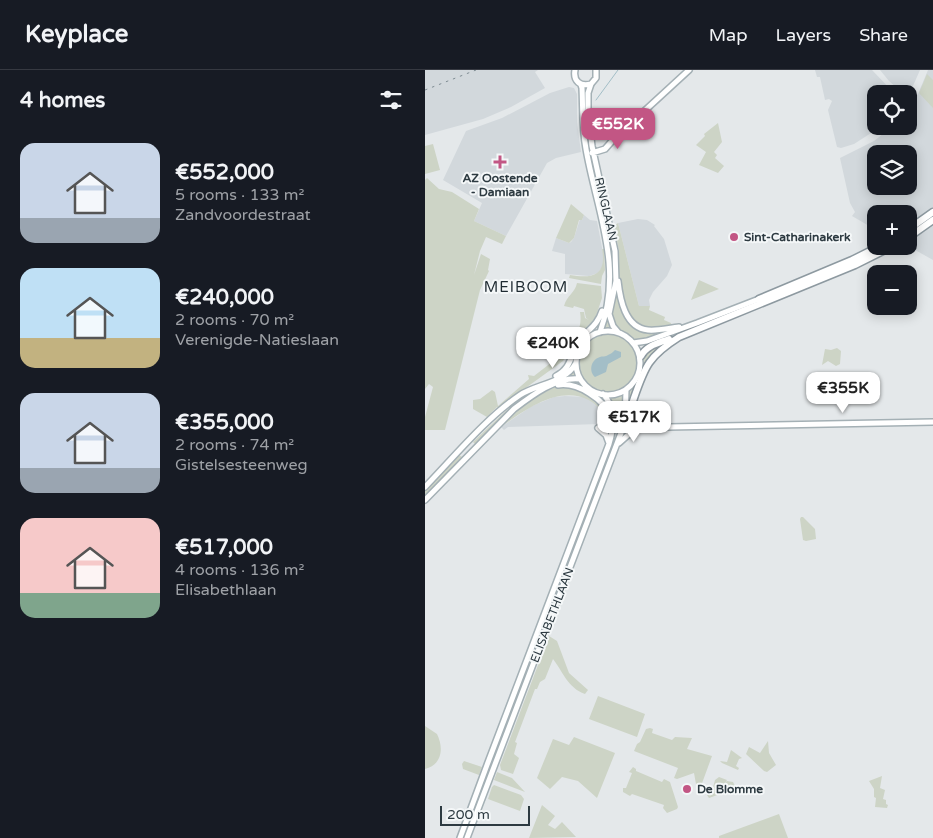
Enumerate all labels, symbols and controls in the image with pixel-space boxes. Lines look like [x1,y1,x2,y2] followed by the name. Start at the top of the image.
[25,20,128,49] text: Keyplace
[709,24,748,46] text: Map
[776,24,831,46] text: Layers
[859,24,908,46] text: Share
[867,85,917,315] map controls
[867,85,917,135] button: locate
[377,86,405,114] icon: filters
[20,88,105,113] text: 4 homes
[583,108,653,150] pin: €552K
[592,114,644,134] text: €552K
[867,145,917,195] button: layers
[493,155,507,169] marker: AZ Oostende - Damiaan
[175,160,274,185] text: €552,000
[60,163,120,223] icon: home
[462,171,538,199] place label: AZ Oostende - Damiaan
[592,176,620,242] street label: RINGLAAN
[175,185,304,205] text: 5 rooms · 133 m²
[175,205,311,225] text: Zandvoordestraat
[867,205,917,255] button: +
[744,230,851,244] place label: Sint-Catharinakerk
[728,231,740,243] marker: Sint-Catharinakerk
[867,265,917,315] button: −
[484,278,568,296] district label: MEIBOOM
[175,285,274,310] text: €240,000
[60,288,120,348] icon: home
[175,310,294,330] text: 2 rooms · 70 m²
[518,326,588,369] pin: €240K
[175,330,339,350] text: Verenigde-Natieslaan
[527,333,579,353] text: €240K
[808,372,878,414] pin: €355K
[817,378,869,398] text: €355K
[599,400,669,443] pin: €517K
[608,407,660,427] text: €517K
[175,410,274,435] text: €355,000
[60,413,120,473] icon: home
[175,435,294,455] text: 2 rooms · 74 m²
[175,455,308,475] text: Gistelsesteenweg
[175,535,273,560] text: €517,000
[60,538,120,598] icon: home
[175,560,304,580] text: 4 rooms · 136 m²
[527,566,577,664] street label: ELISABETHLAAN
[175,580,277,600] text: Elisabethlaan
[697,782,763,796] place label: De Blomme
[681,783,693,795] marker: De Blomme
[440,803,530,826] scale bar
[447,806,490,823] text: 200 m

